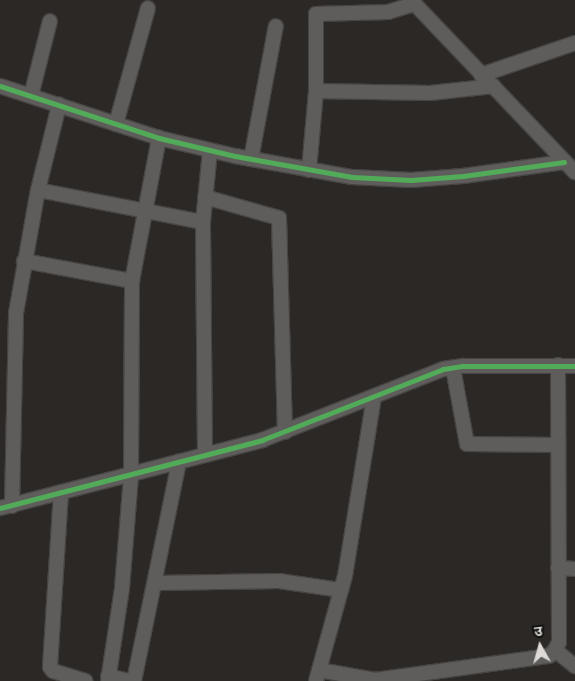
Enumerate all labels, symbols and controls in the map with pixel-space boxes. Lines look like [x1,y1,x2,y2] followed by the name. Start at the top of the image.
[515,621,565,671] north arrow
[533,621,543,642] text: उ

